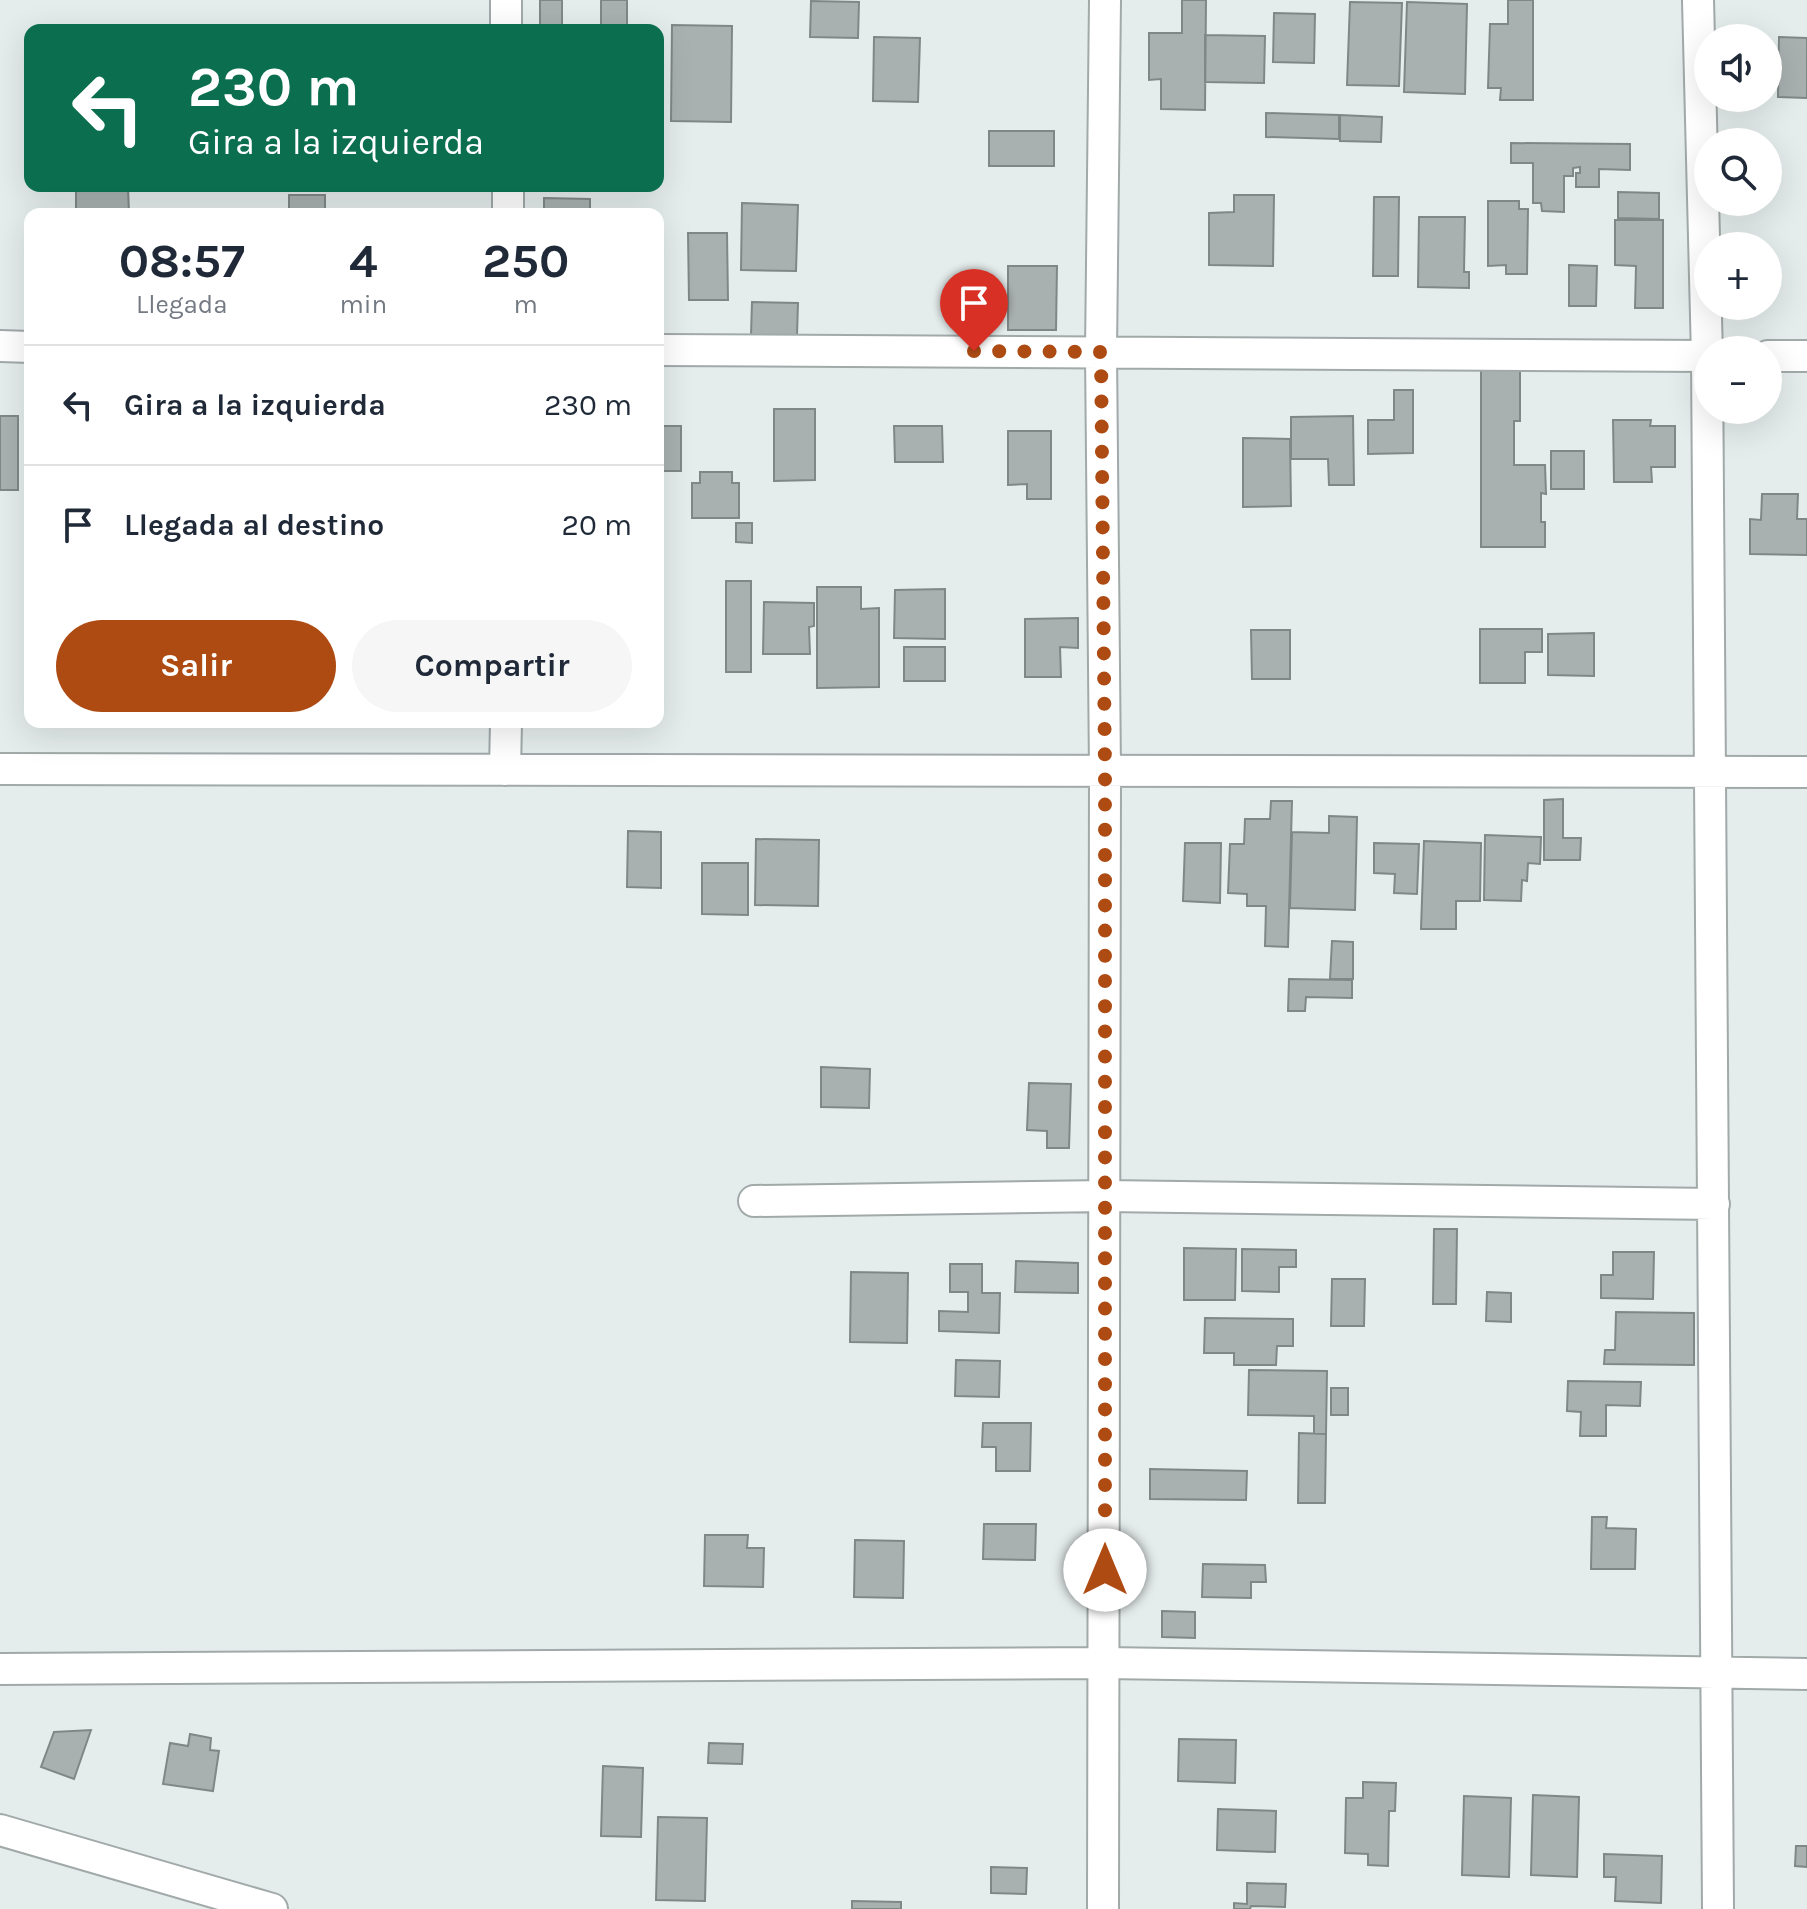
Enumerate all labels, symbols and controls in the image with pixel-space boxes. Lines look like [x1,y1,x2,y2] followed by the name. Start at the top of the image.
[1694,24,1782,424] map controls
[1694,24,1782,112] button: sound
[188,54,359,119] text: 230 m
[56,56,160,160] icon: left
[188,121,484,163] text: Gira a la izquierda
[1694,128,1782,216] button: search
[1694,232,1782,320] button: +
[119,233,245,289] text: 08:57
[349,233,378,289] text: 4
[482,233,569,289] text: 250
[940,269,1008,351] pin
[952,281,996,325] icon: arrive
[136,289,228,320] text: Llegada
[340,289,387,320] text: min
[513,289,538,320] text: m
[1694,336,1782,424] button: −
[56,383,100,427] icon: left
[124,387,386,423] text: Gira a la izquierda
[544,387,632,423] text: 230 m
[56,503,100,547] icon: arrive
[124,507,384,543] text: Llegada al destino
[562,507,632,543] text: 20 m
[56,620,336,712] button: Salir
[352,620,632,712] button: Compartir
[1063,1528,1147,1612] position arrow

